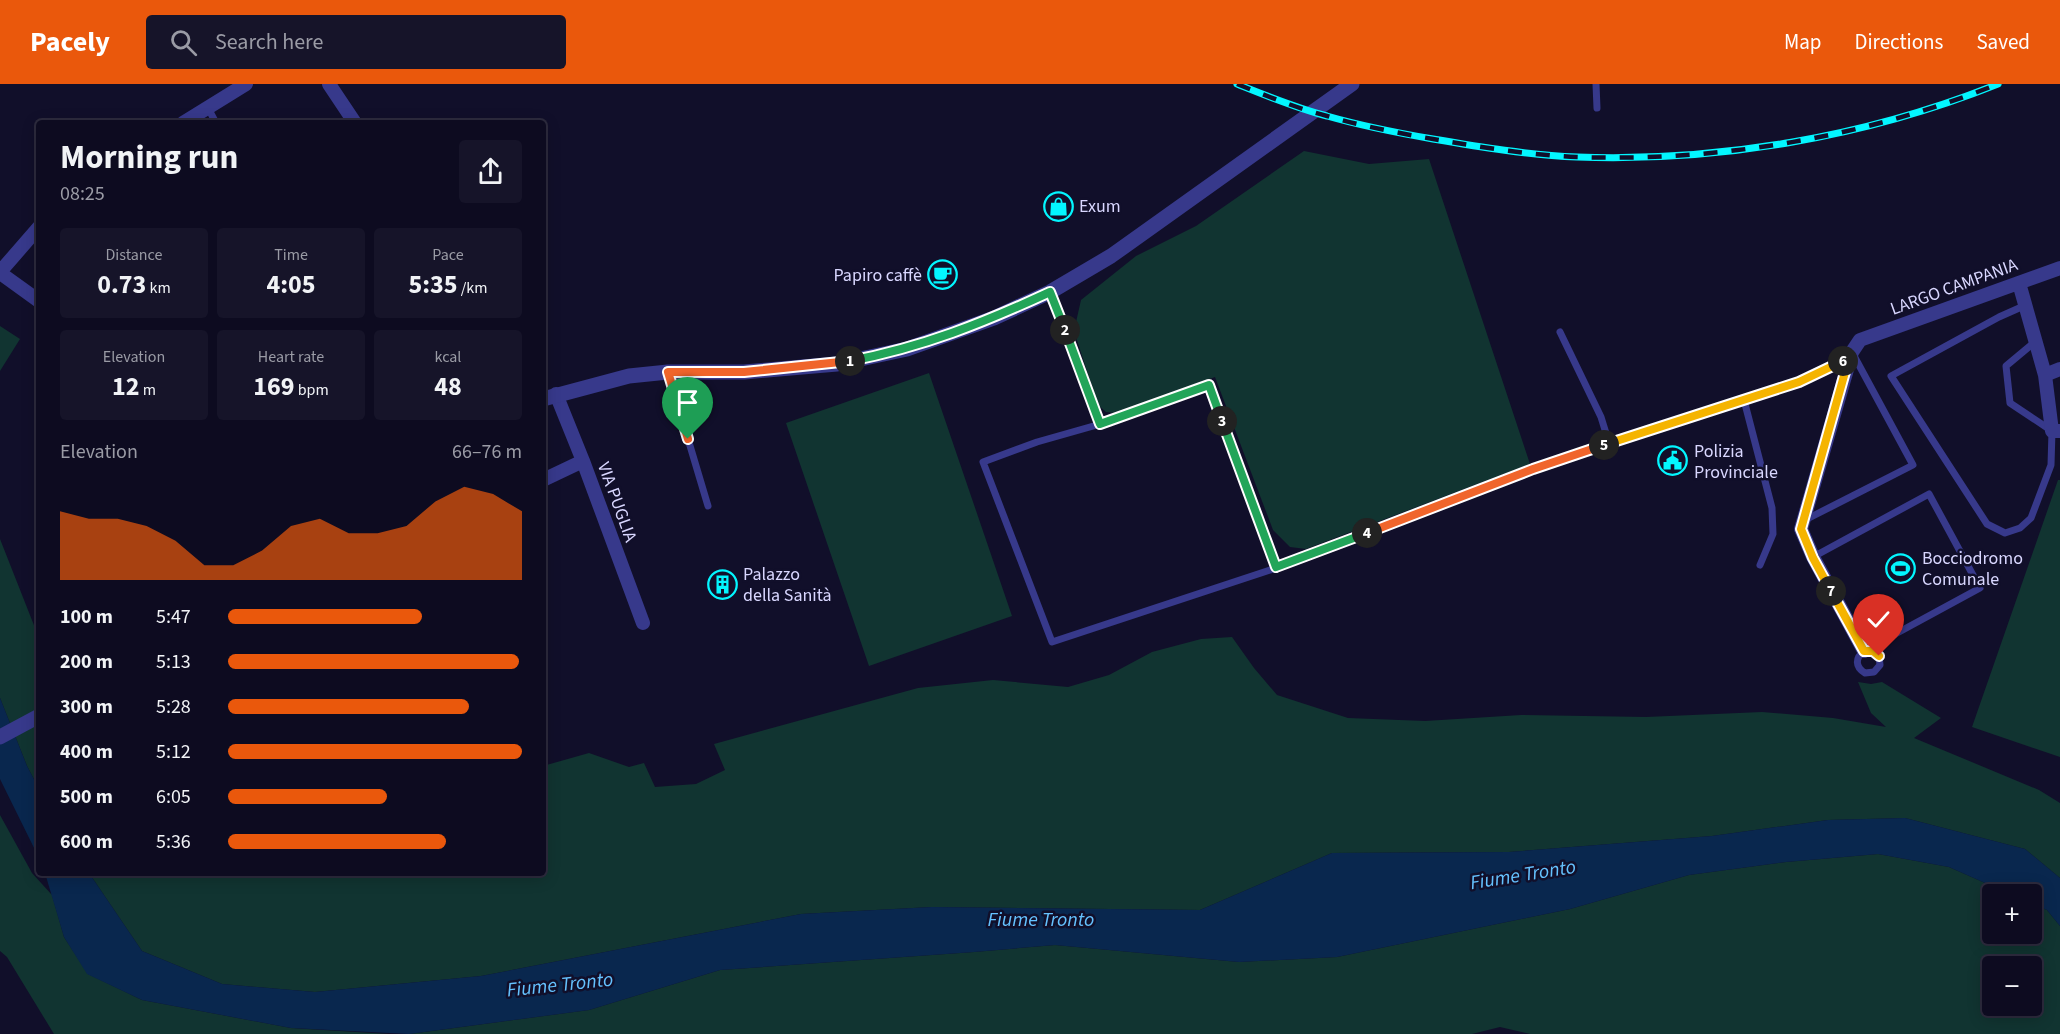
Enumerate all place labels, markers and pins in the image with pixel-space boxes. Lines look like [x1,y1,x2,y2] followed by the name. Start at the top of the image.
[1042,190,1074,222] shop icon: Exum
[1079,194,1121,219] place label: Exum
[927,259,959,291] cafe icon: Papiro caffè
[833,263,922,288] place label: Papiro caffè
[1050,315,1080,345] pin: 2
[835,346,865,376] pin: 1
[1828,346,1858,376] pin: 6
[662,377,713,439] pin
[1207,406,1237,436] pin: 3
[1589,430,1619,460] pin: 5
[1694,439,1778,485] place label: Polizia Provinciale
[1657,445,1689,477] public building icon: Polizia Provinciale
[1352,518,1382,548] pin: 4
[1922,546,2023,592] place label: Bocciodromo Comunale
[1885,552,1917,584] sports icon: Bocciodromo Comunale
[743,562,832,608] place label: Palazzo della Sanità
[706,568,738,600] building icon: Palazzo della Sanità
[1816,576,1846,606] pin: 7
[1853,594,1904,656] pin

